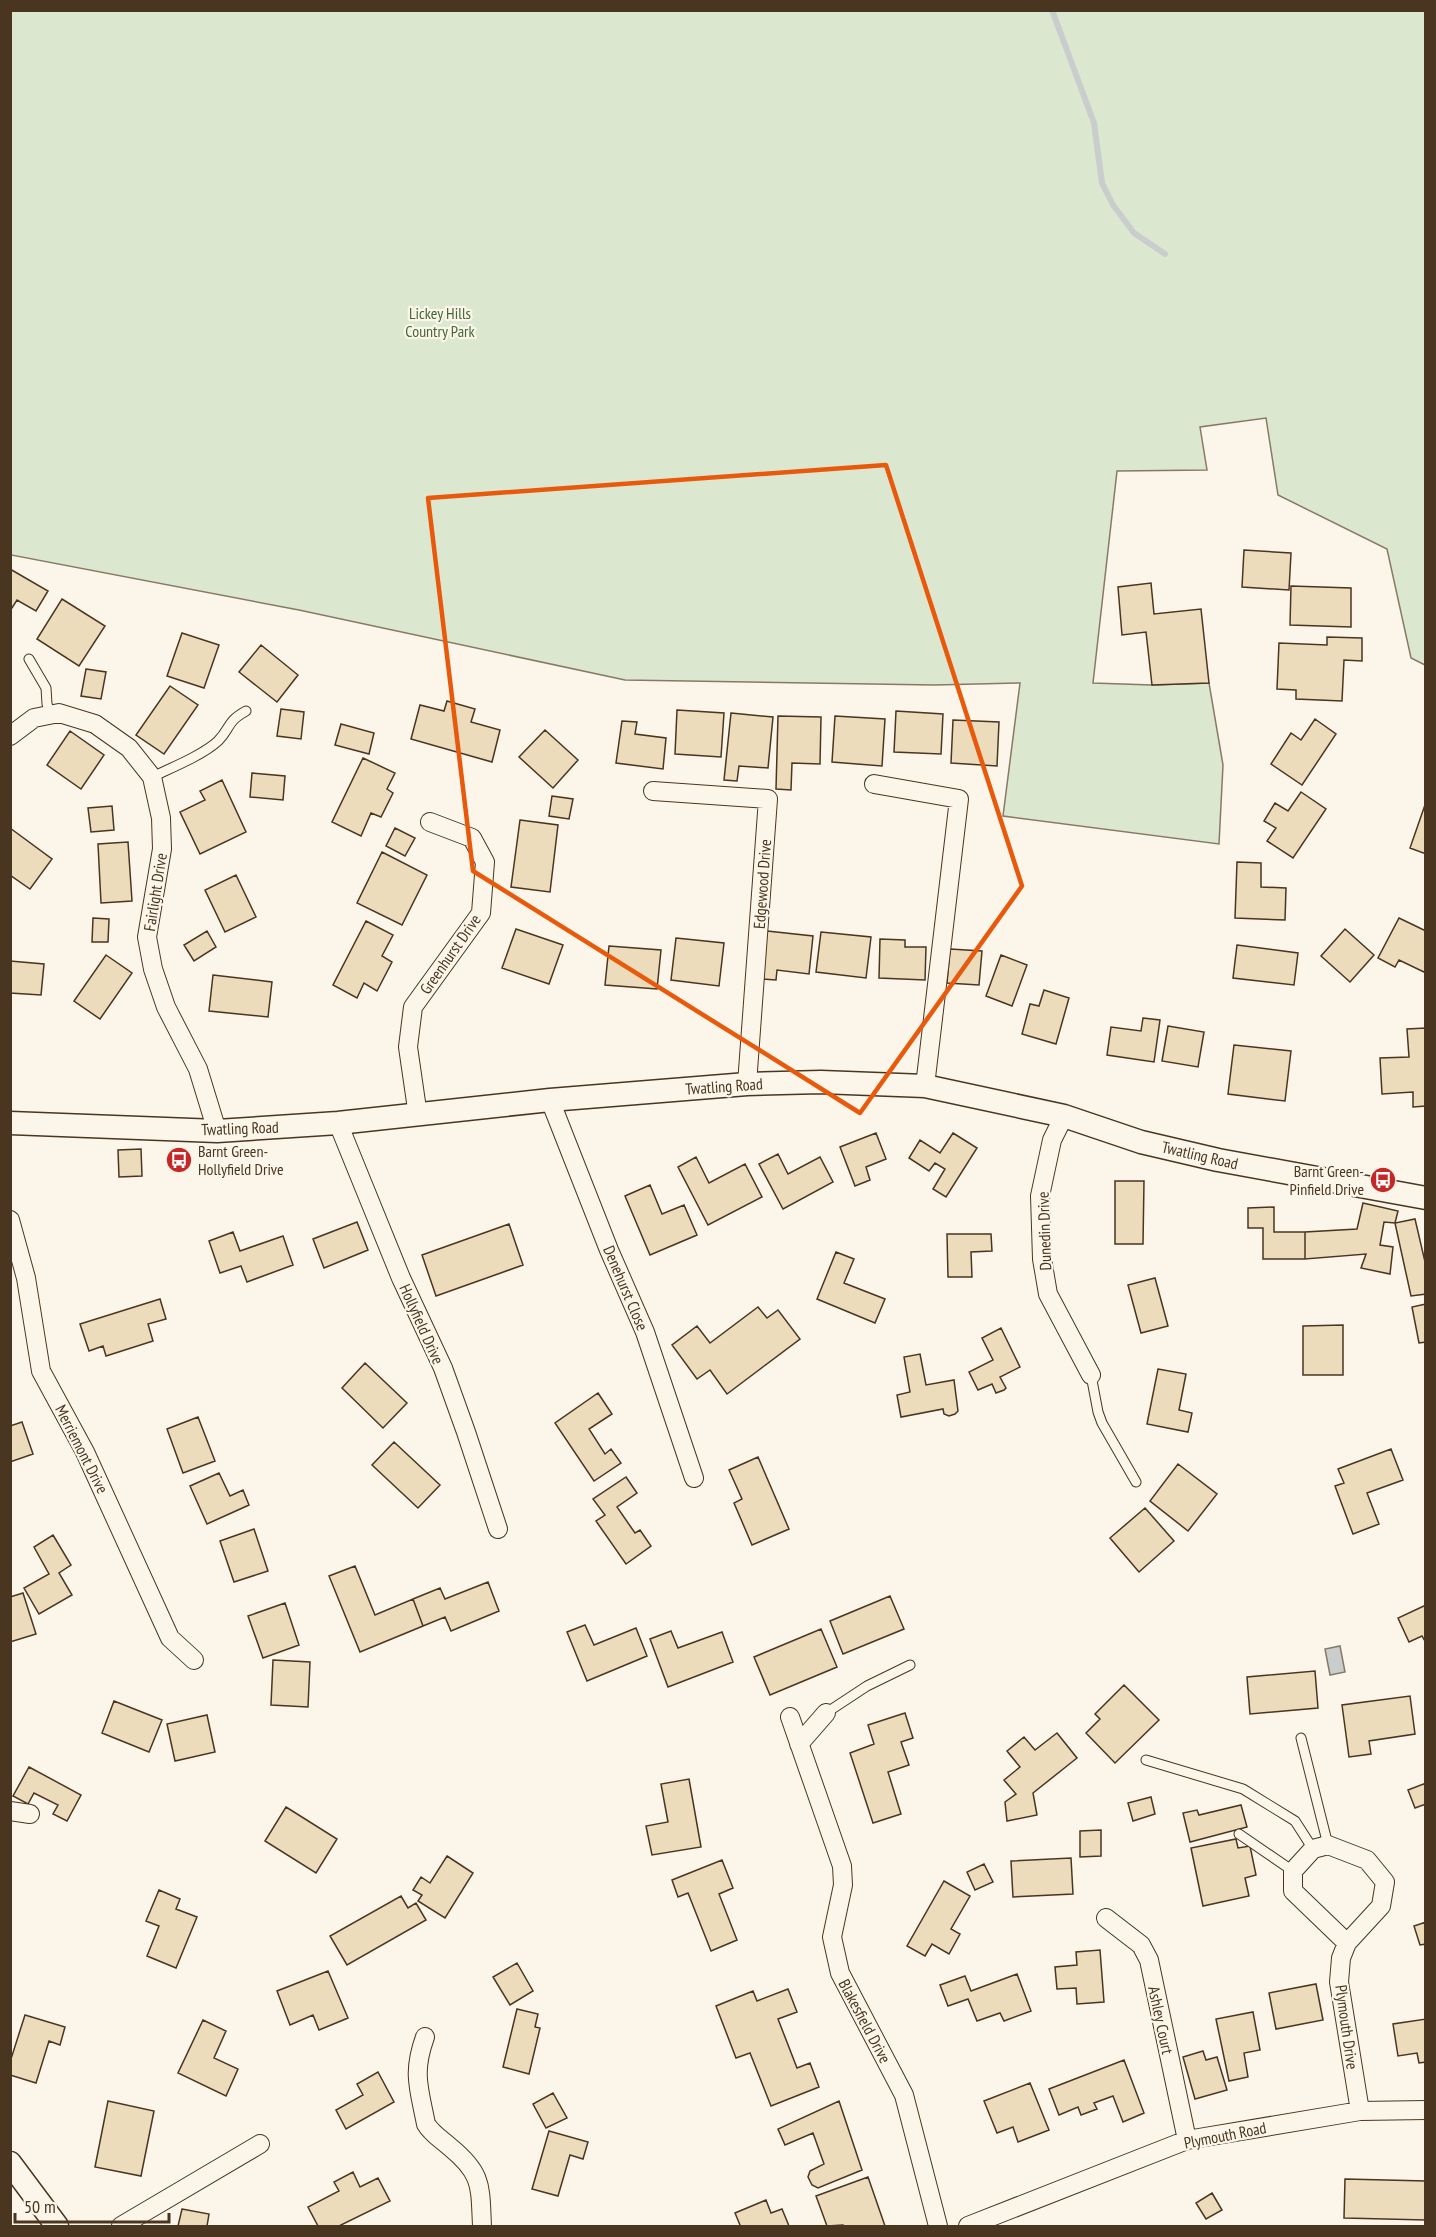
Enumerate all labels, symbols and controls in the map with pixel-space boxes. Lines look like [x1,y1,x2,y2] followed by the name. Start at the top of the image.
[405,303,475,341] park label: Lickey Hills Country Park
[749,839,775,929] street label: Edgewood Drive
[139,851,171,933] street label: Fairlight Drive
[415,910,485,998] street label: Greenhurst Drive
[685,1073,763,1099] street label: Twatling Road
[201,1117,279,1139] street label: Twatling Road
[1160,1137,1240,1173] street label: Twatling Road
[198,1141,284,1179] place label: Barnt Green- Hollyfield Drive
[164,1145,194,1175] bus stop icon: Barnt Green- Hollyfield Drive
[1290,1161,1364,1199] place label: Barnt Green- Pinfield Drive
[1368,1165,1398,1195] bus stop icon: Barnt Green- Pinfield Drive
[1033,1191,1055,1271] street label: Dunedin Drive
[599,1243,653,1333] street label: Denehurst Close
[395,1281,449,1367] street label: Hollyfield Drive
[51,1401,113,1497] street label: Merriemont Drive
[834,1975,896,2067] street label: Blakesfield Drive
[1331,1983,1363,2071] street label: Plymouth Drive
[1144,1984,1178,2056] street label: Ashley Court
[1182,2117,1268,2153] street label: Plymouth Road
[15,2186,170,2224] scale bar
[24,2195,56,2218] text: 50 m

